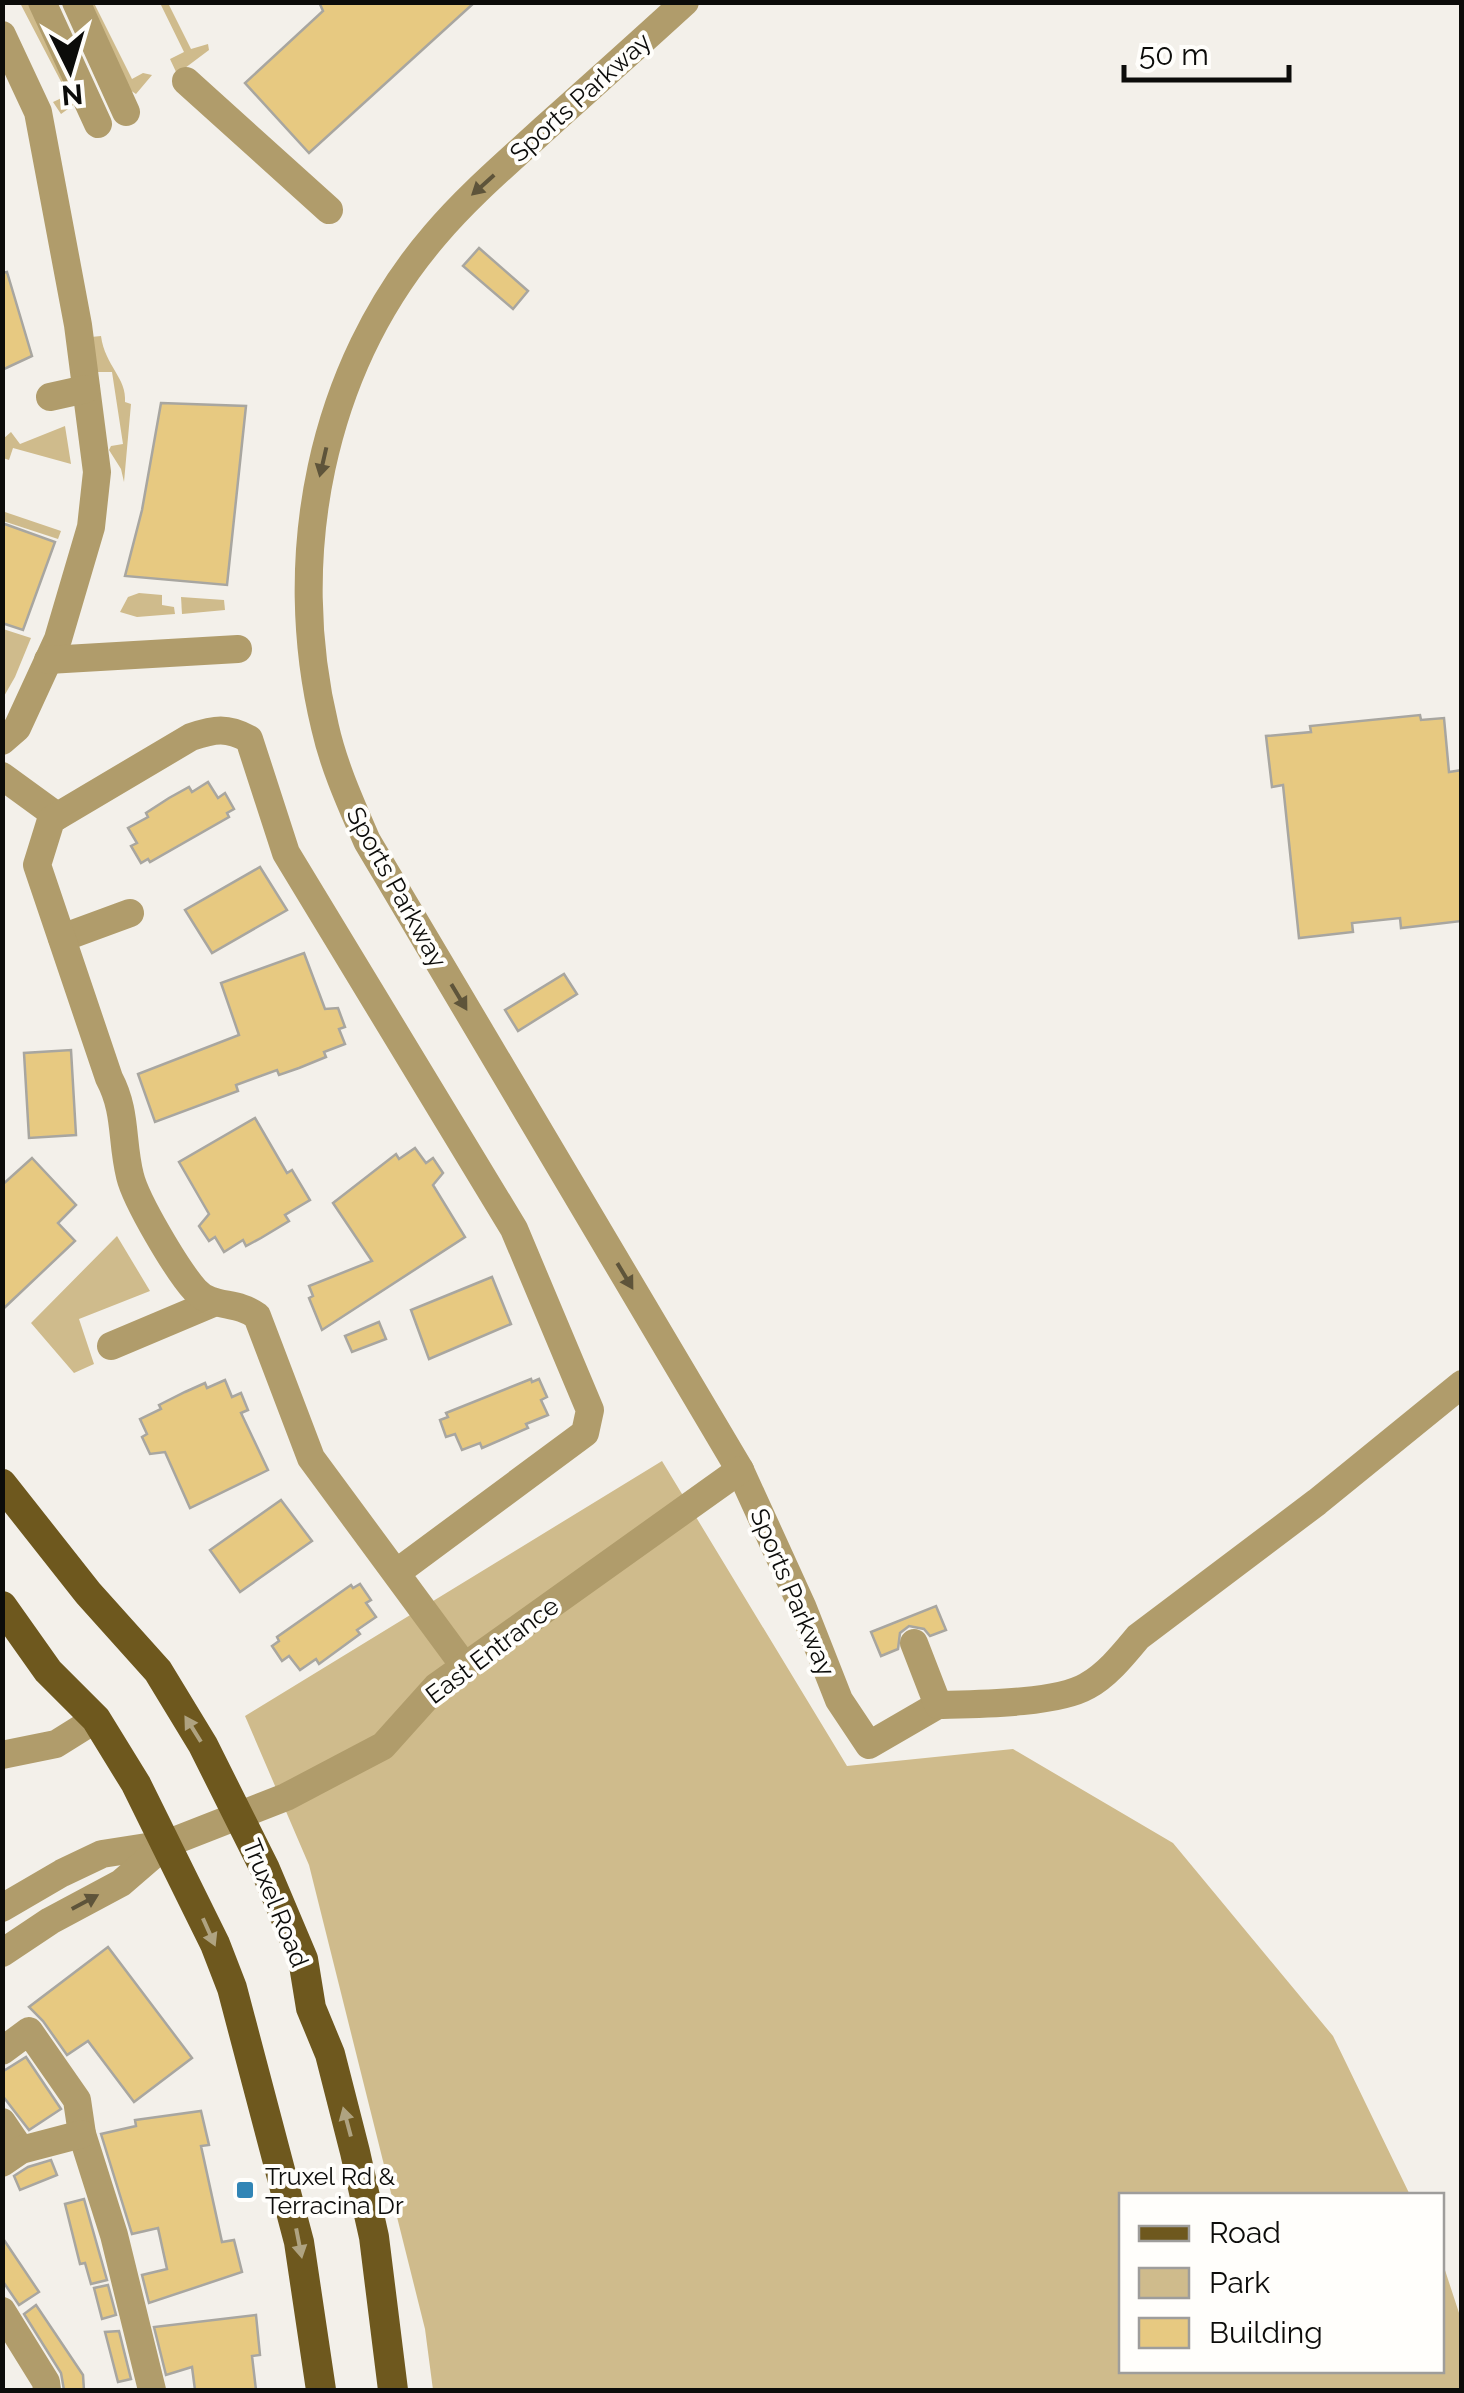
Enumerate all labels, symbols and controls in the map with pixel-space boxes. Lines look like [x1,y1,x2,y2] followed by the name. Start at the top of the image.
[20,20,120,120] north arrow
[1124,20,1289,82] scale bar
[503,26,657,168] street label: Sports Parkway
[1139,37,1209,72] text: 50 m
[60,77,84,112] text: N
[471,173,495,196] one-way arrow
[315,447,330,478] one-way arrow
[341,801,454,973] street label: Sports Parkway
[450,983,467,1011] one-way arrow
[616,1262,633,1290] one-way arrow
[744,1504,842,1681] street label: Sports Parkway
[420,1590,564,1710] street label: East Entrance
[185,1716,203,1743] one-way arrow
[237,1834,315,1972] street label: Truxel Road
[71,1894,100,1911] one-way arrow
[200,1918,217,1947] one-way arrow
[339,2106,355,2137] one-way arrow
[265,2161,404,2220] place label: Truxel Rd & Terracina Dr
[234,2179,256,2201] marker: Truxel Rd & Terracina Dr
[1119,2193,1444,2373] legend
[1209,2215,1281,2250] text: Road
[291,2228,307,2259] one-way arrow
[1209,2265,1270,2300] text: Park
[1209,2315,1323,2350] text: Building

